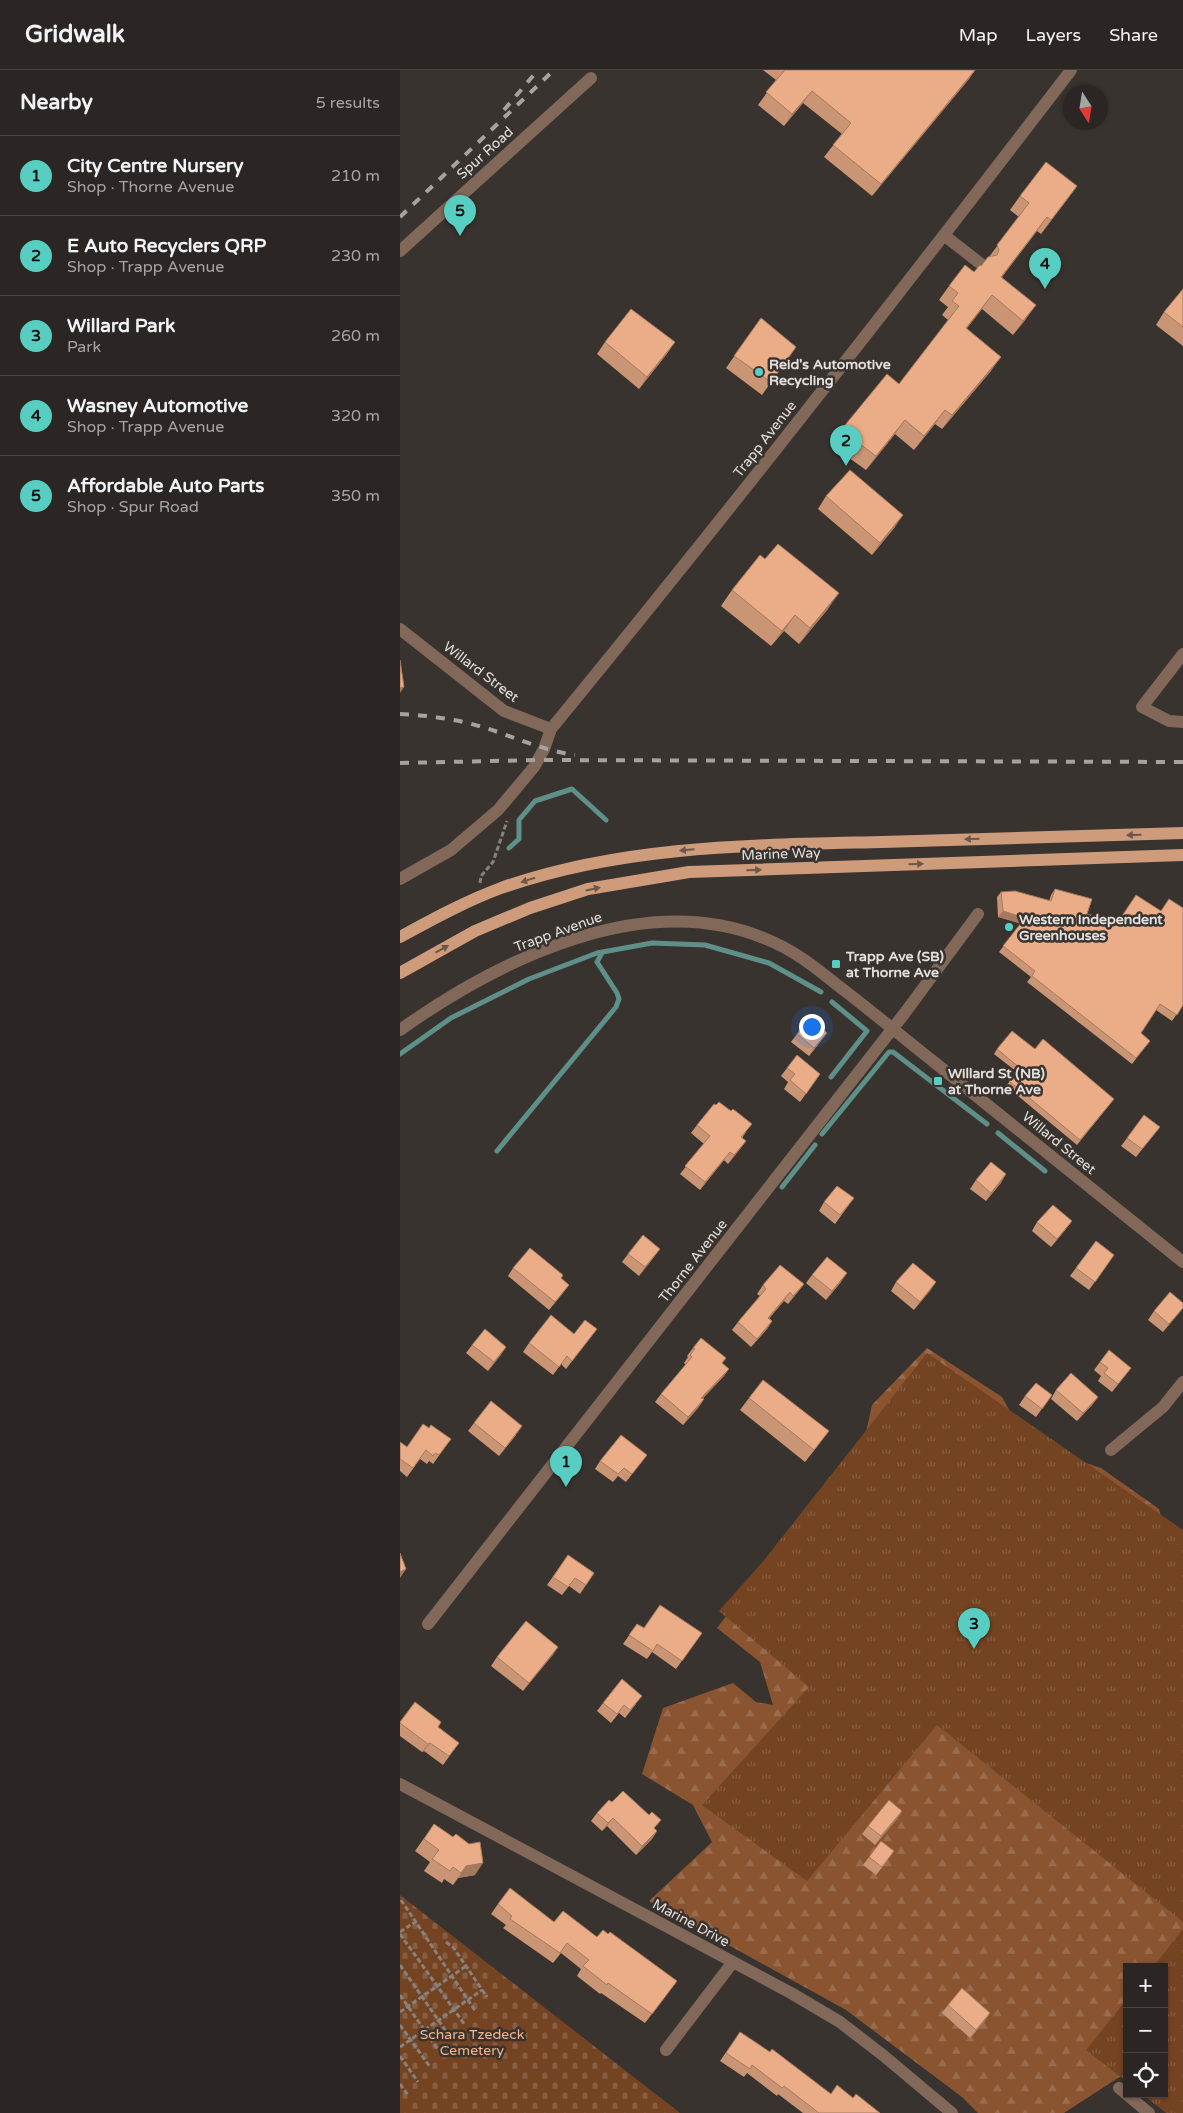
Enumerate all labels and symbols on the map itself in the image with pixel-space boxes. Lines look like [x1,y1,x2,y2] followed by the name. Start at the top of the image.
[1063,85,1108,130] north arrow
[453,123,517,183] street label: Spur Road
[444,195,476,236] pin: 5
[1029,248,1061,289] pin: 4
[769,356,891,389] place label: Reid's Automotive Recycling
[753,366,765,378] marker: Reid's Automotive Recycling
[730,397,800,481] street label: Trapp Avenue
[830,425,862,466] pin: 2
[440,638,523,706] street label: Willard Street
[1126,831,1142,839] one-way arrow
[964,835,980,843] one-way arrow
[741,844,821,864] street label: Marine Way
[679,847,695,855] one-way arrow
[908,860,924,868] one-way arrow
[746,866,762,874] one-way arrow
[520,877,535,885] one-way arrow
[585,885,600,893] one-way arrow
[512,908,604,956] street label: Trapp Avenue
[1019,911,1163,944] place label: Western Independent Greenhouses
[1003,921,1015,933] marker: Western Independent Greenhouses
[435,945,450,953] one-way arrow
[845,948,944,981] place label: Trapp Ave (SB) at Thorne Ave
[830,958,842,970] marker: Trapp Ave (SB) at Thorne Ave
[799,1014,825,1040] your location
[948,1065,1045,1098] place label: Willard St (NB) at Thorne Ave
[932,1075,944,1087] marker: Willard St (NB) at Thorne Ave
[1019,1108,1100,1178] street label: Willard Street
[655,1216,731,1306] street label: Thorne Avenue
[550,1446,582,1487] pin: 1
[958,1608,990,1649] pin: 3
[650,1896,732,1950] street label: Marine Drive
[420,2026,525,2059] park label: Schara Tzedeck Cemetery

